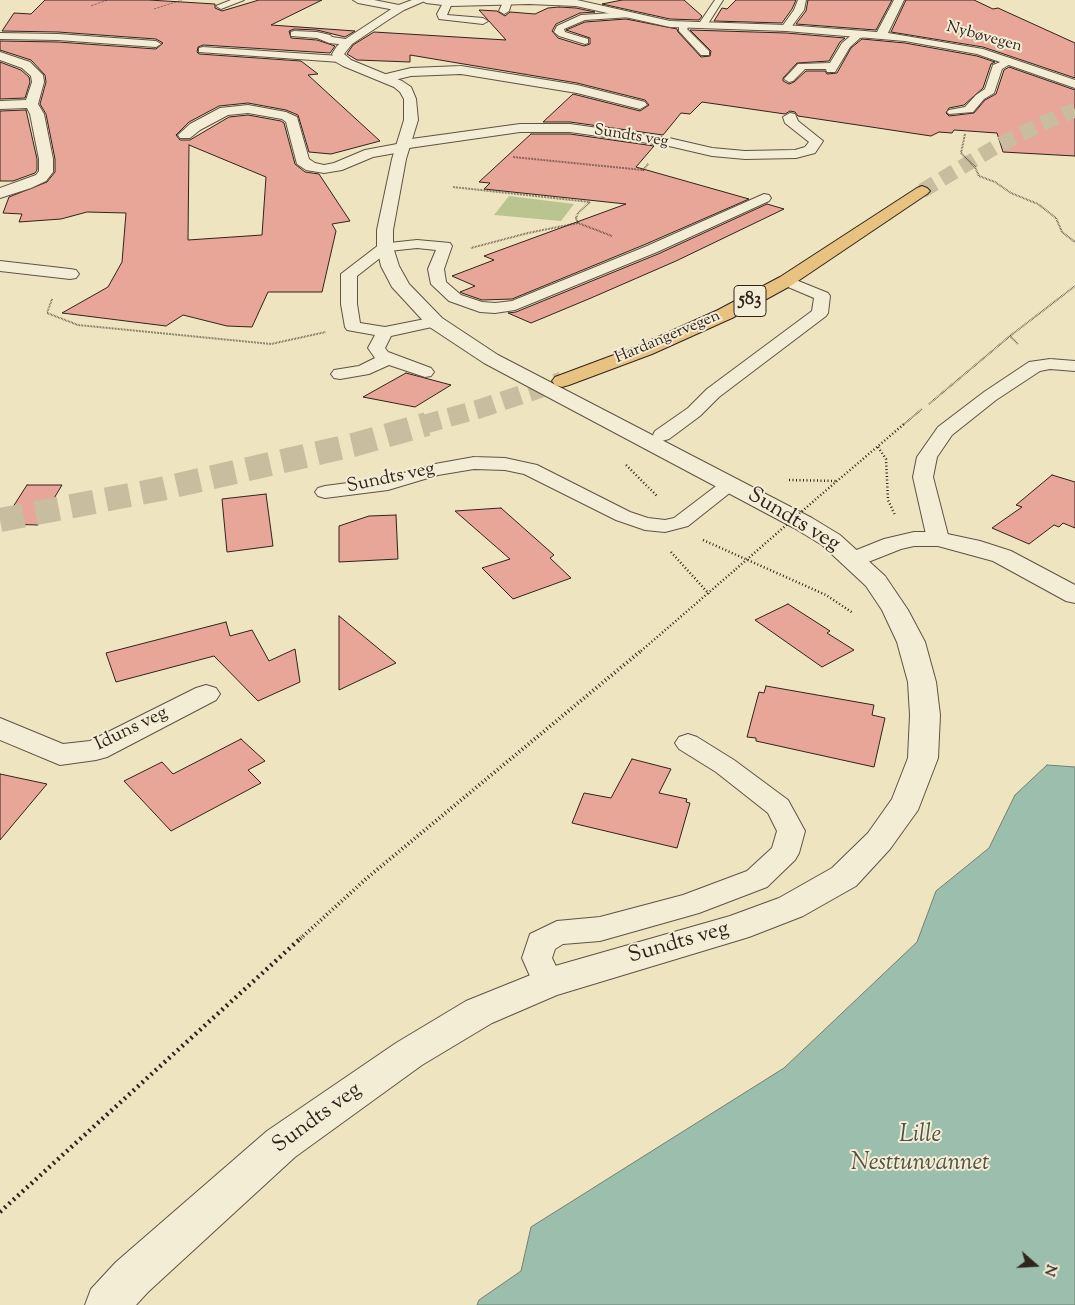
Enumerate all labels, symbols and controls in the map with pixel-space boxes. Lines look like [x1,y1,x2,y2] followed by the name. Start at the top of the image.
[944,19,1024,57] street label: Nybøvegen
[592,122,670,152] street label: Sundts veg
[734,286,766,316] road number: 583
[612,307,724,369] street label: Hardangervegen
[345,459,437,499] street label: Sundts veg
[742,483,844,559] street label: Sundts veg
[92,703,172,757] street label: Iduns veg
[626,917,732,971] street label: Sundts veg
[268,1078,368,1160] street label: Sundts veg
[851,1123,989,1179] water label: Lille Nesttunvannet
[1010,1240,1060,1290] north arrow
[1038,1261,1060,1278] text: N

